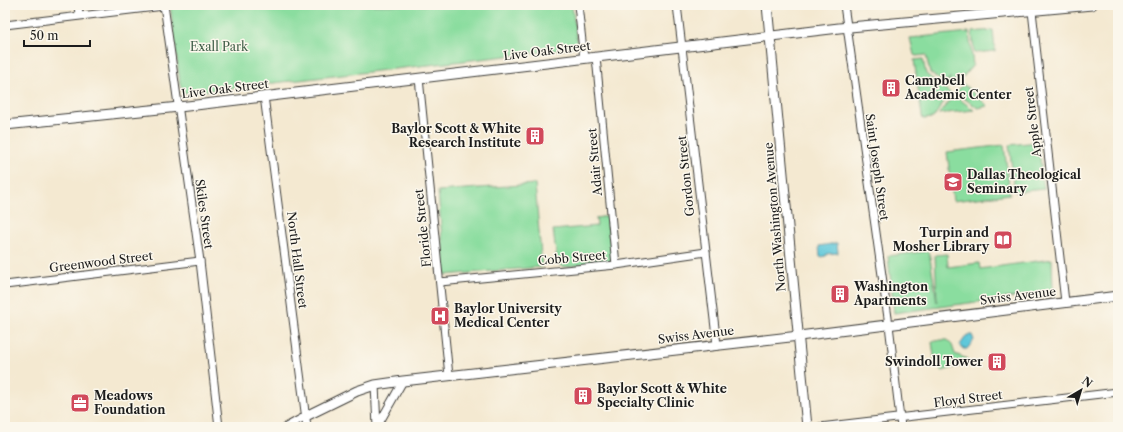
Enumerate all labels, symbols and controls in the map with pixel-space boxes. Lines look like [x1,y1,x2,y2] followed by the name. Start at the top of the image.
[24,22,90,48] scale bar
[30,28,59,43] text: 50 m
[503,38,592,63] street label: Live Oak Street
[190,39,249,54] park label: Exall Park
[904,73,1012,102] place label: Campbell Academic Center
[181,76,270,101] street label: Live Oak Street
[880,77,902,99] building icon: Campbell Academic Center
[1021,85,1044,159] street label: Apple Street
[863,113,893,222] street label: Saint Joseph Street
[391,121,521,150] place label: Baylor Scott & White Research Institute
[524,125,546,147] building icon: Baylor Scott & White Research Institute
[584,127,605,198] street label: Adair Street
[674,134,697,217] street label: Gordon Street
[760,142,788,292] street label: North Washington Avenue
[967,167,1081,196] place label: Dallas Theological Seminary
[942,171,964,193] school or university icon: Dallas Theological Seminary
[192,178,217,251] street label: Skiles Street
[411,187,434,268] street label: Floride Street
[284,210,311,310] street label: North Hall Street
[893,225,990,254] place label: Turpin and Mosher Library
[992,229,1014,251] library icon: Turpin and Mosher Library
[537,247,607,268] street label: Cobb Street
[48,248,154,275] street label: Greenwood Street
[853,279,929,308] place label: Washington Apartments
[829,283,851,305] building icon: Washington Apartments
[979,283,1057,308] street label: Swiss Avenue
[454,301,562,330] place label: Baylor University Medical Center
[429,305,451,327] hospital icon: Baylor University Medical Center
[657,322,735,347] street label: Swiss Avenue
[986,351,1008,373] building icon: Swindoll Tower
[885,354,983,369] place label: Swindoll Tower
[1061,370,1101,410] north arrow
[1079,374,1096,391] text: N
[597,381,727,410] place label: Baylor Scott & White Specialty Clinic
[572,385,594,407] building icon: Baylor Scott & White Specialty Clinic
[933,387,1004,410] street label: Floyd Street
[94,388,166,417] place label: Meadows Foundation
[69,392,91,414] office icon: Meadows Foundation

